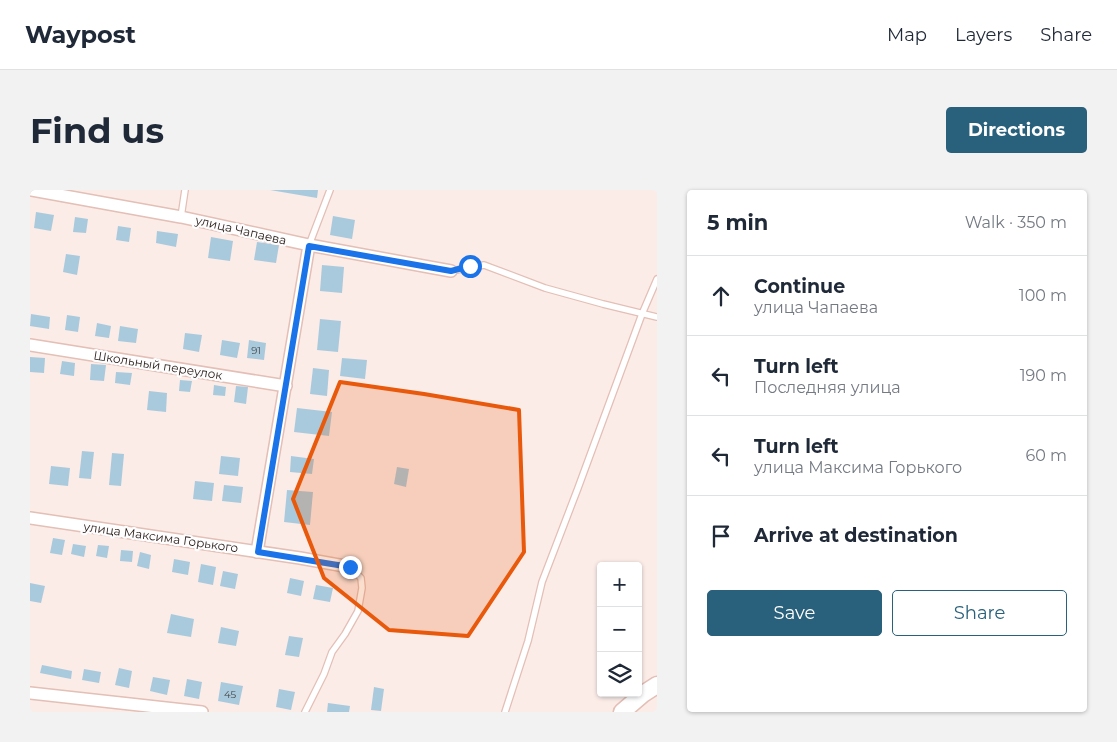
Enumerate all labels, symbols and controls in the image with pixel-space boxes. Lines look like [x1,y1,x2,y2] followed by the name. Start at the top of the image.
[25,20,136,49] text: Waypost
[887,24,927,46] text: Map
[955,24,1012,46] text: Layers
[1040,24,1092,46] text: Share
[946,107,1087,153] button: Directions
[30,109,164,152] text: Find us
[707,210,768,235] text: 5 min
[193,212,288,248] street label: улица Чапаева
[965,213,1067,232] text: Walk · 350 m
[459,255,482,278] route start
[754,275,845,298] text: Continue
[707,282,735,310] icon: ahead
[1019,286,1067,305] text: 100 m
[754,298,878,317] text: улица Чапаева
[251,344,261,357] house number: 91
[92,347,224,383] street label: Школьный переулок
[754,355,839,378] text: Turn left
[707,362,735,390] icon: left
[1020,366,1067,385] text: 190 m
[754,378,901,397] text: Последняя улица
[754,435,839,458] text: Turn left
[707,442,735,470] icon: left
[1025,446,1067,465] text: 60 m
[754,458,962,477] text: улица Максима Горького
[82,519,240,555] street label: улица Максима Горького
[707,522,735,550] icon: arrive
[754,524,958,547] text: Arrive at destination
[339,556,362,579] route end
[597,562,642,697] map controls
[597,562,642,607] button: +
[707,590,882,636] button: Save
[892,590,1067,636] button: Share
[597,607,642,652] button: −
[597,652,642,697] button: layers
[224,688,236,701] house number: 45

